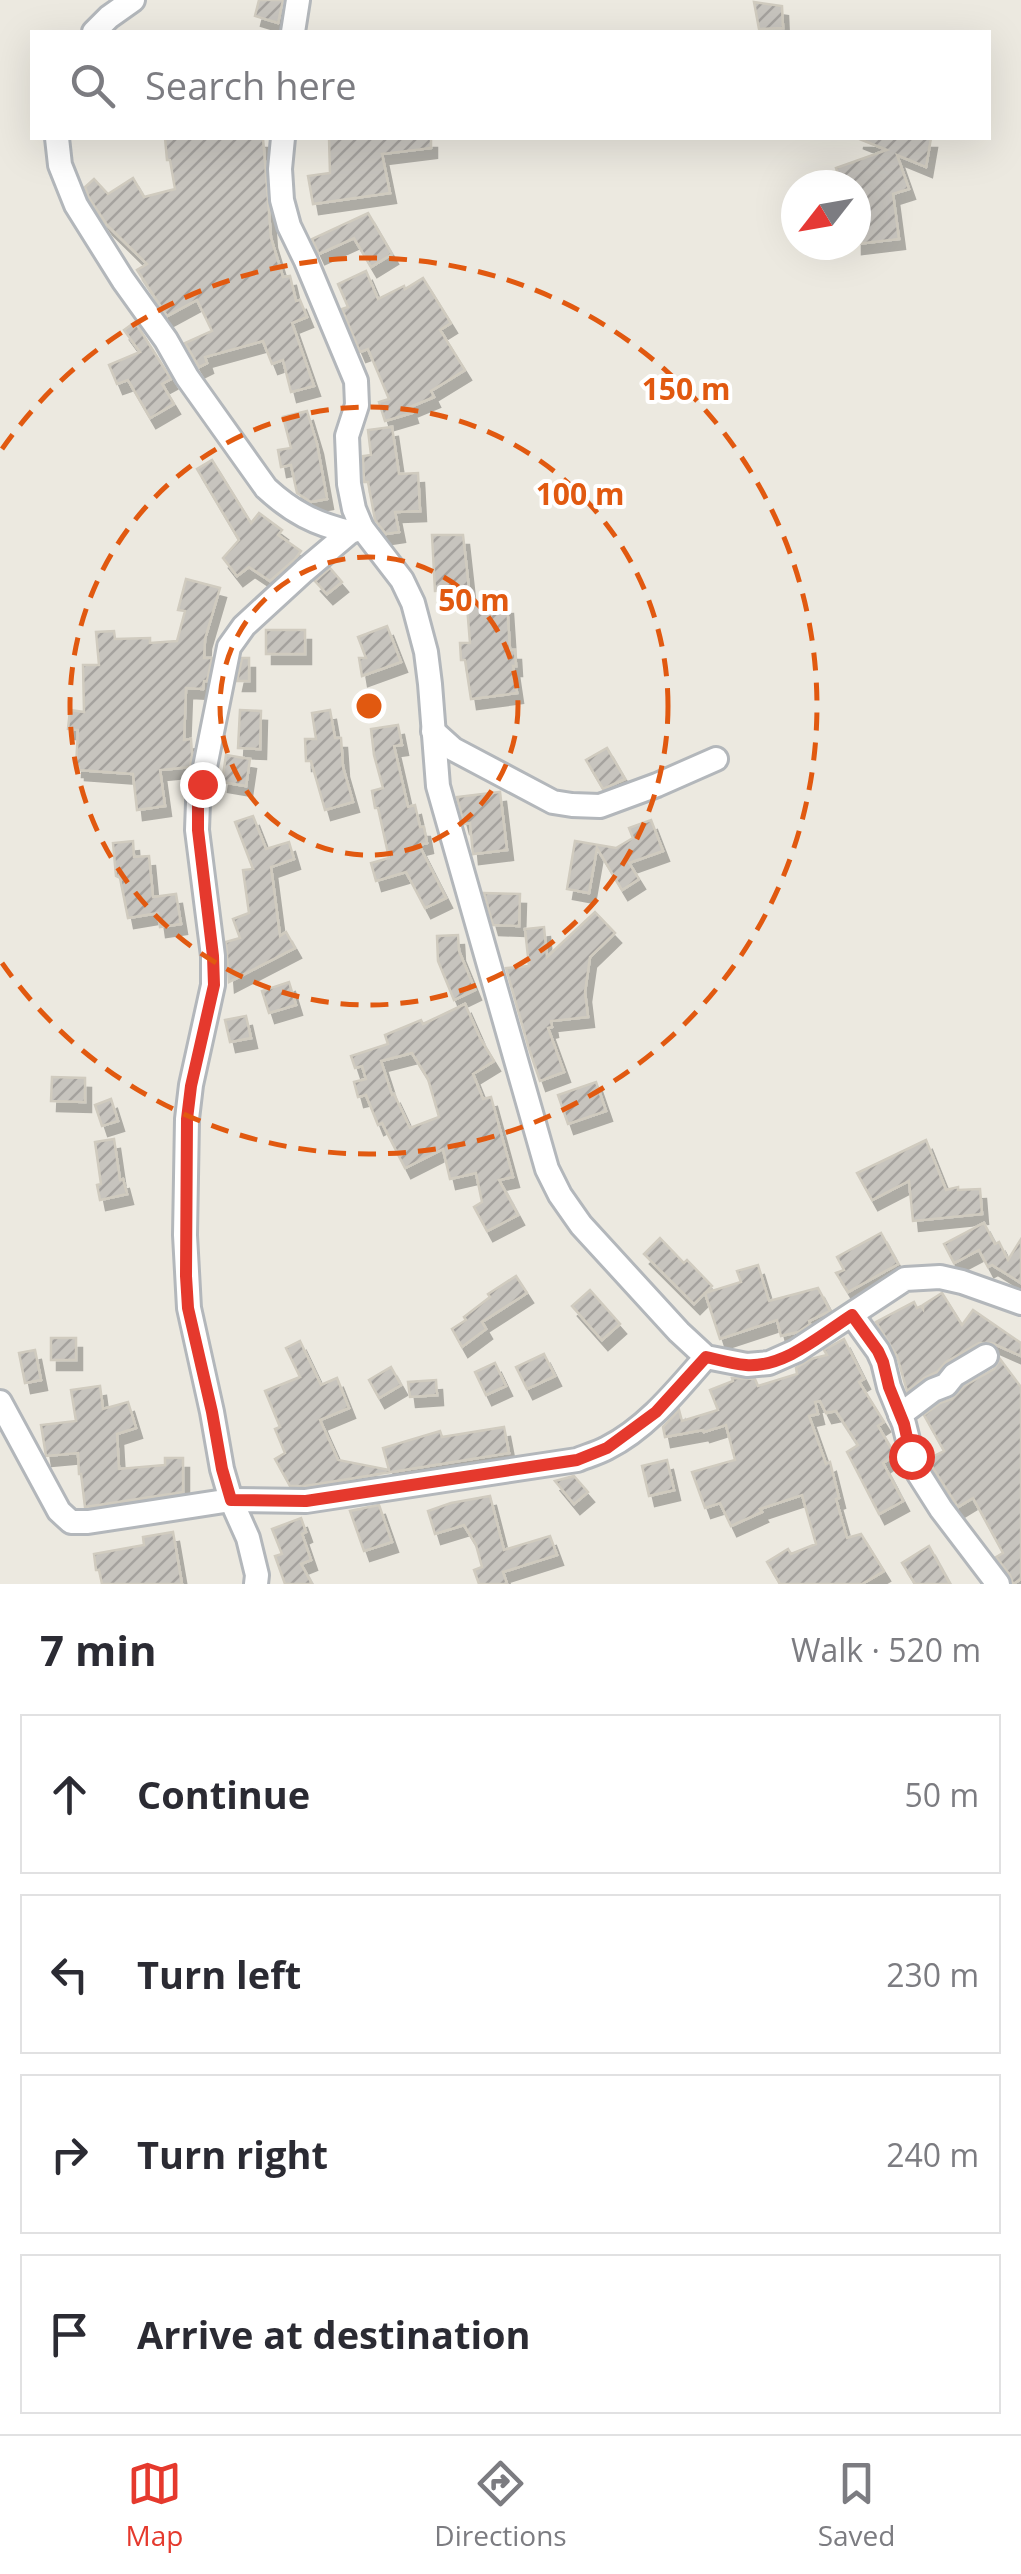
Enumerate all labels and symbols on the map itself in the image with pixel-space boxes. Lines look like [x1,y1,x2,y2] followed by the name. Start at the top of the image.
[781,170,871,260] north arrow
[642,368,730,409] text: 150 m
[536,473,624,514] text: 100 m
[438,579,510,620] text: 50 m
[351,688,387,724] centre of rings
[180,762,226,808] route end
[889,1434,935,1480] route start

